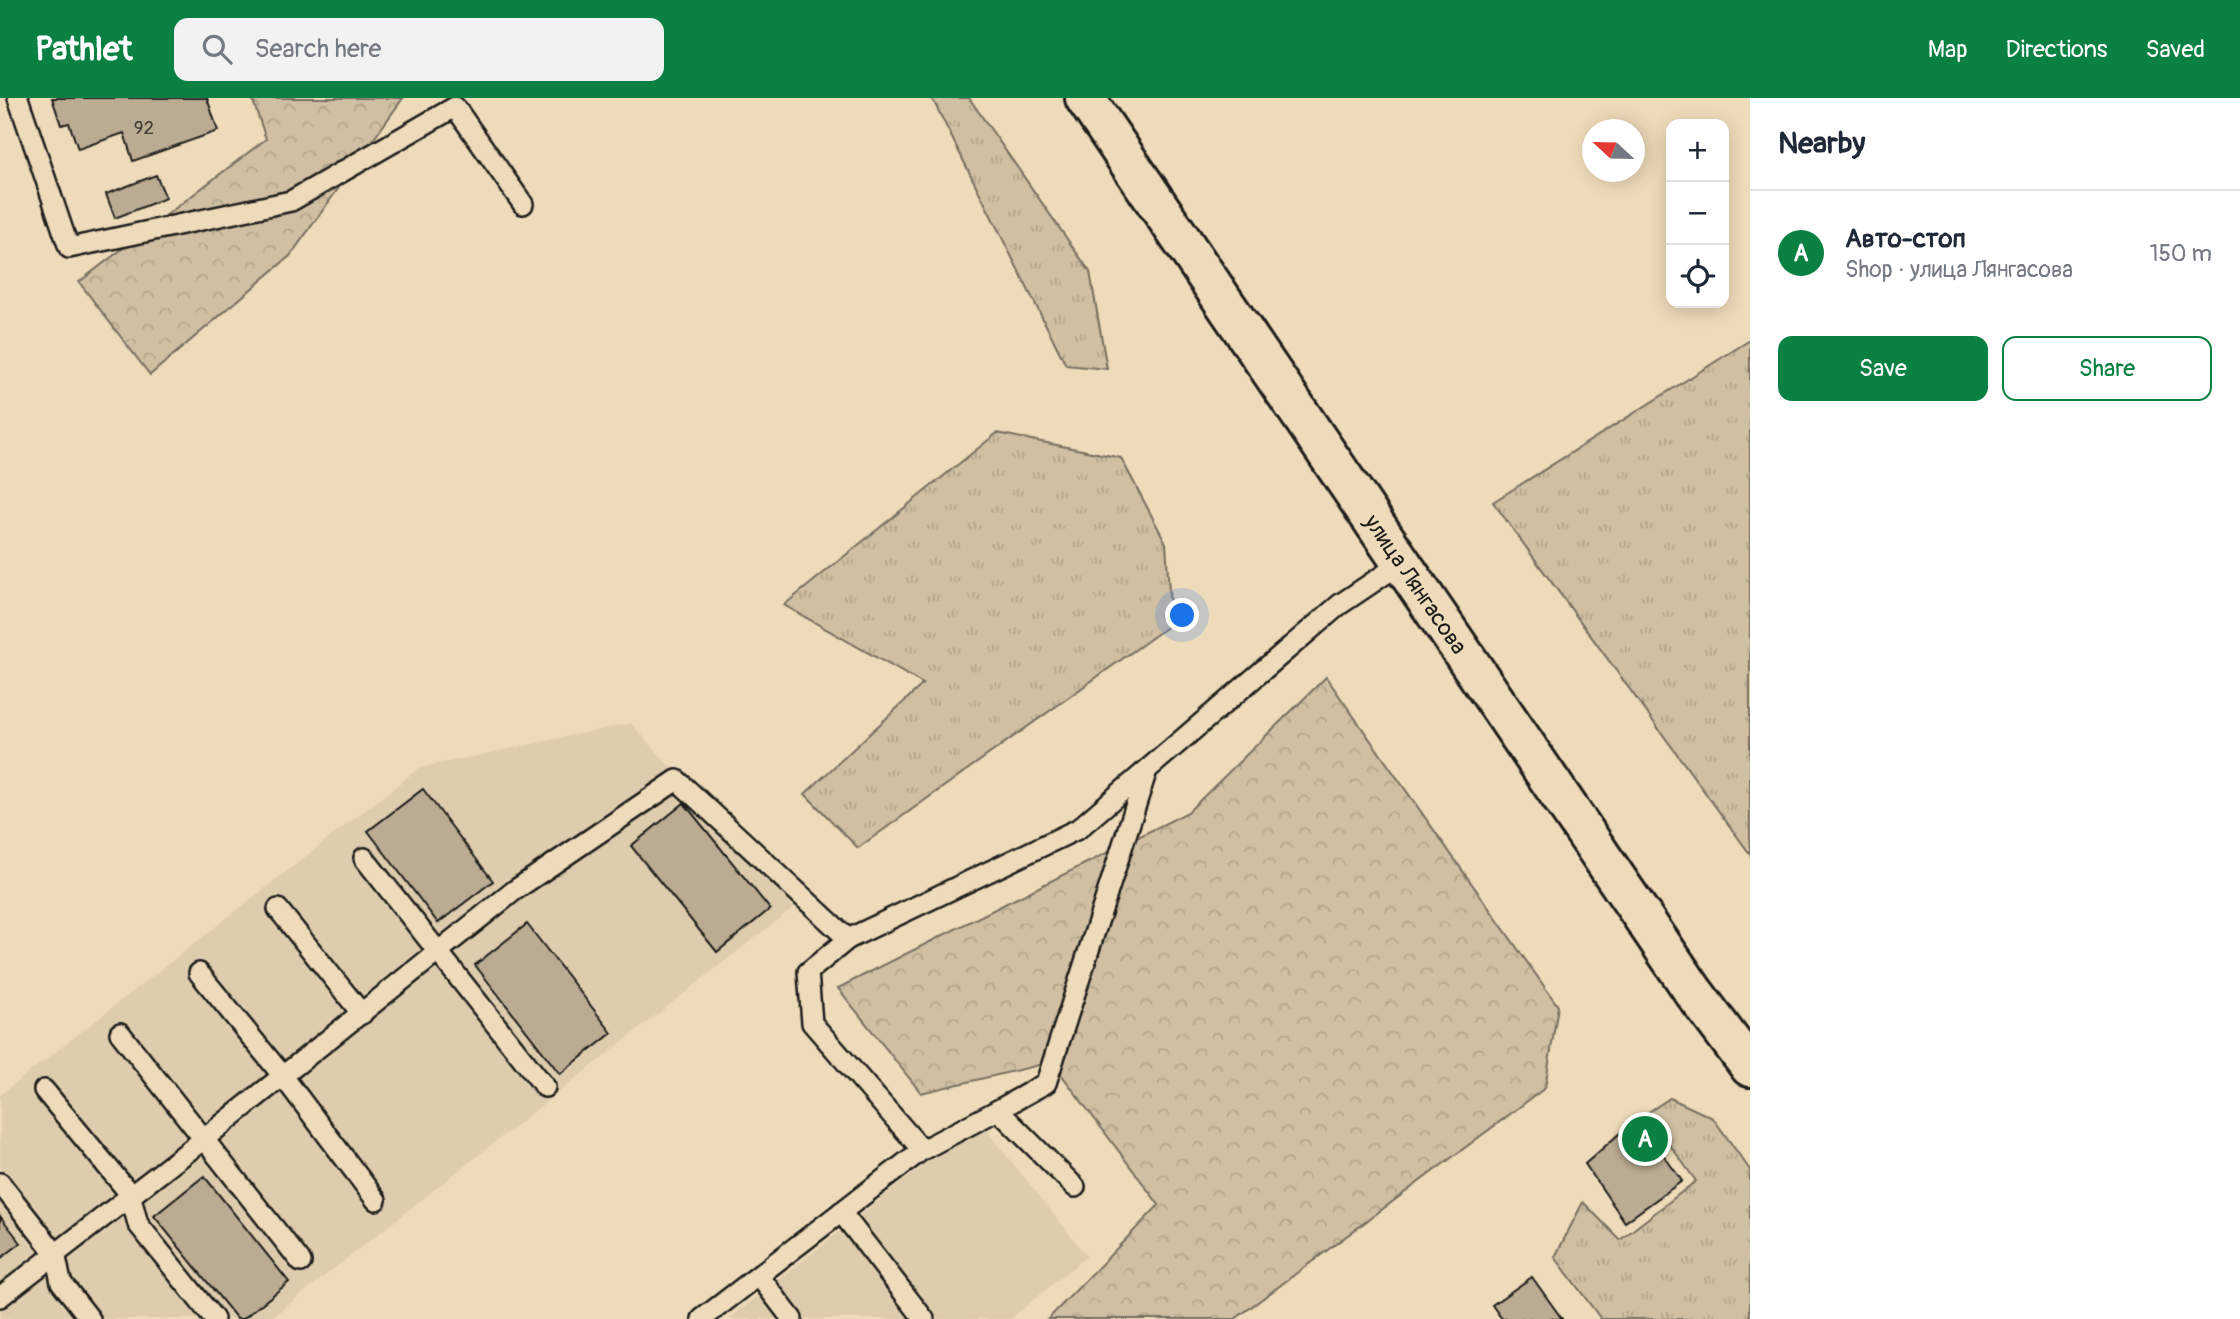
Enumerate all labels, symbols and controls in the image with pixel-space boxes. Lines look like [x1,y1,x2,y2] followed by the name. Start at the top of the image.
[174,18,664,81] search box
[35,29,132,70] text: Pathlet
[198,30,236,68] icon: search
[254,33,381,65] text: Search here
[1928,35,1968,64] text: Map
[2006,35,2107,64] text: Directions
[2145,35,2205,64] text: Saved
[134,116,154,140] house number: 92
[1582,119,1645,182] north arrow
[1666,119,1729,308] map controls
[1666,119,1729,182] button: +
[1778,125,1865,162] text: Nearby
[1666,182,1729,245] button: −
[1845,223,1966,255] text: Авто-стоп
[1794,239,1808,268] text: A
[2149,239,2212,268] text: 150 m
[1666,245,1729,308] button: locate
[1845,255,2073,284] text: Shop · улица Лянгасова
[1778,336,1988,401] button: Save
[2002,336,2212,401] button: Share
[1357,508,1474,660] street label: улица Лянгасова
[1165,598,1199,632] your location
[1622,1113,1668,1165] pin: A

